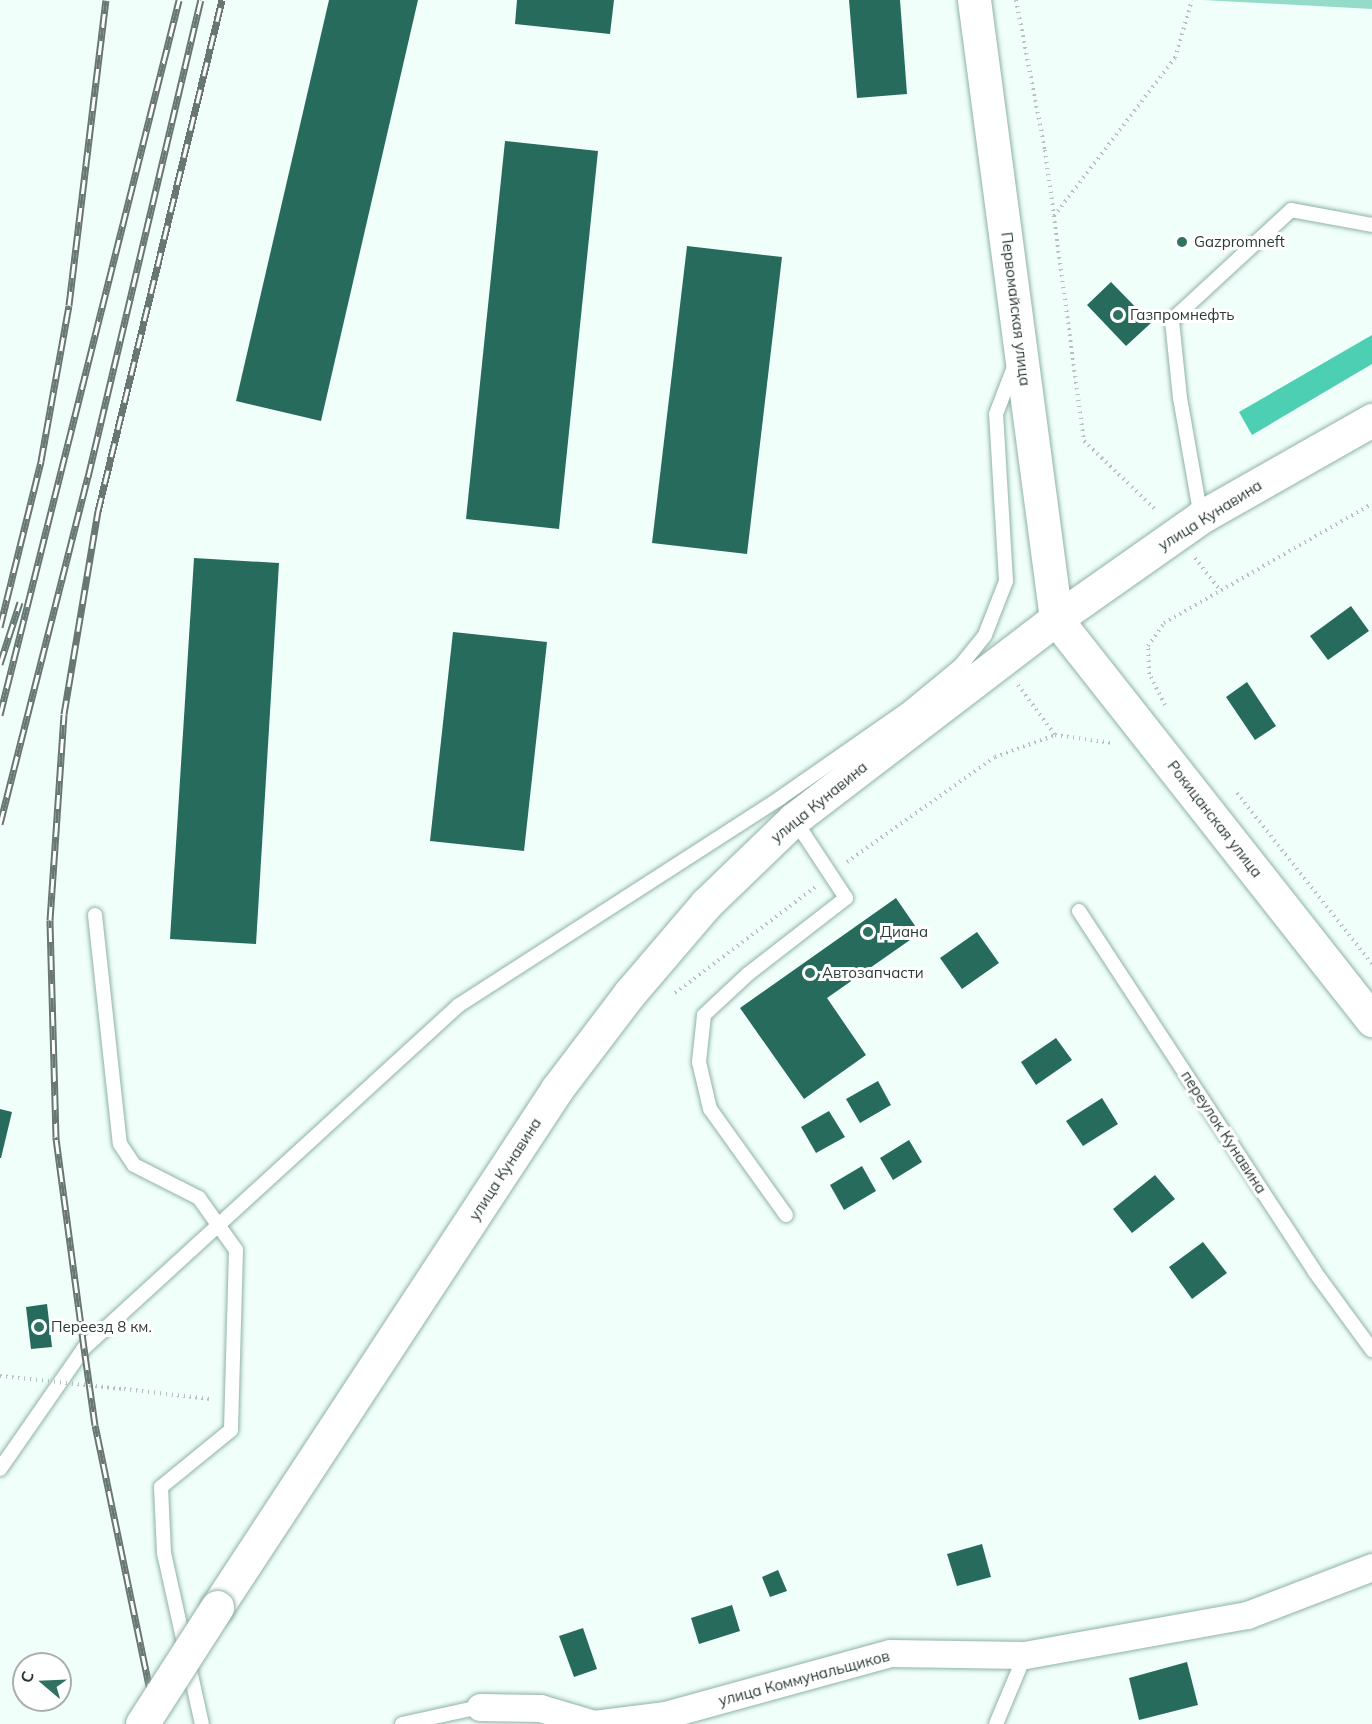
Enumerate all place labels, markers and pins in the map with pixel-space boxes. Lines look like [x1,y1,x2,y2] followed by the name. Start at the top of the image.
[1194,233,1285,251] place label: Gazpromneft
[1175,235,1189,249] marker: Gazpromneft
[1130,306,1235,324] place label: Газпромнефть
[1111,308,1125,322] marker: Газпромнефть
[880,923,928,941] place label: Диана
[861,925,875,939] marker: Диана
[822,964,924,982] place label: Автозапчасти
[803,966,817,980] marker: Автозапчасти
[51,1318,152,1336] place label: Переезд 8 км.
[32,1320,46,1334] marker: Переезд 8 км.

